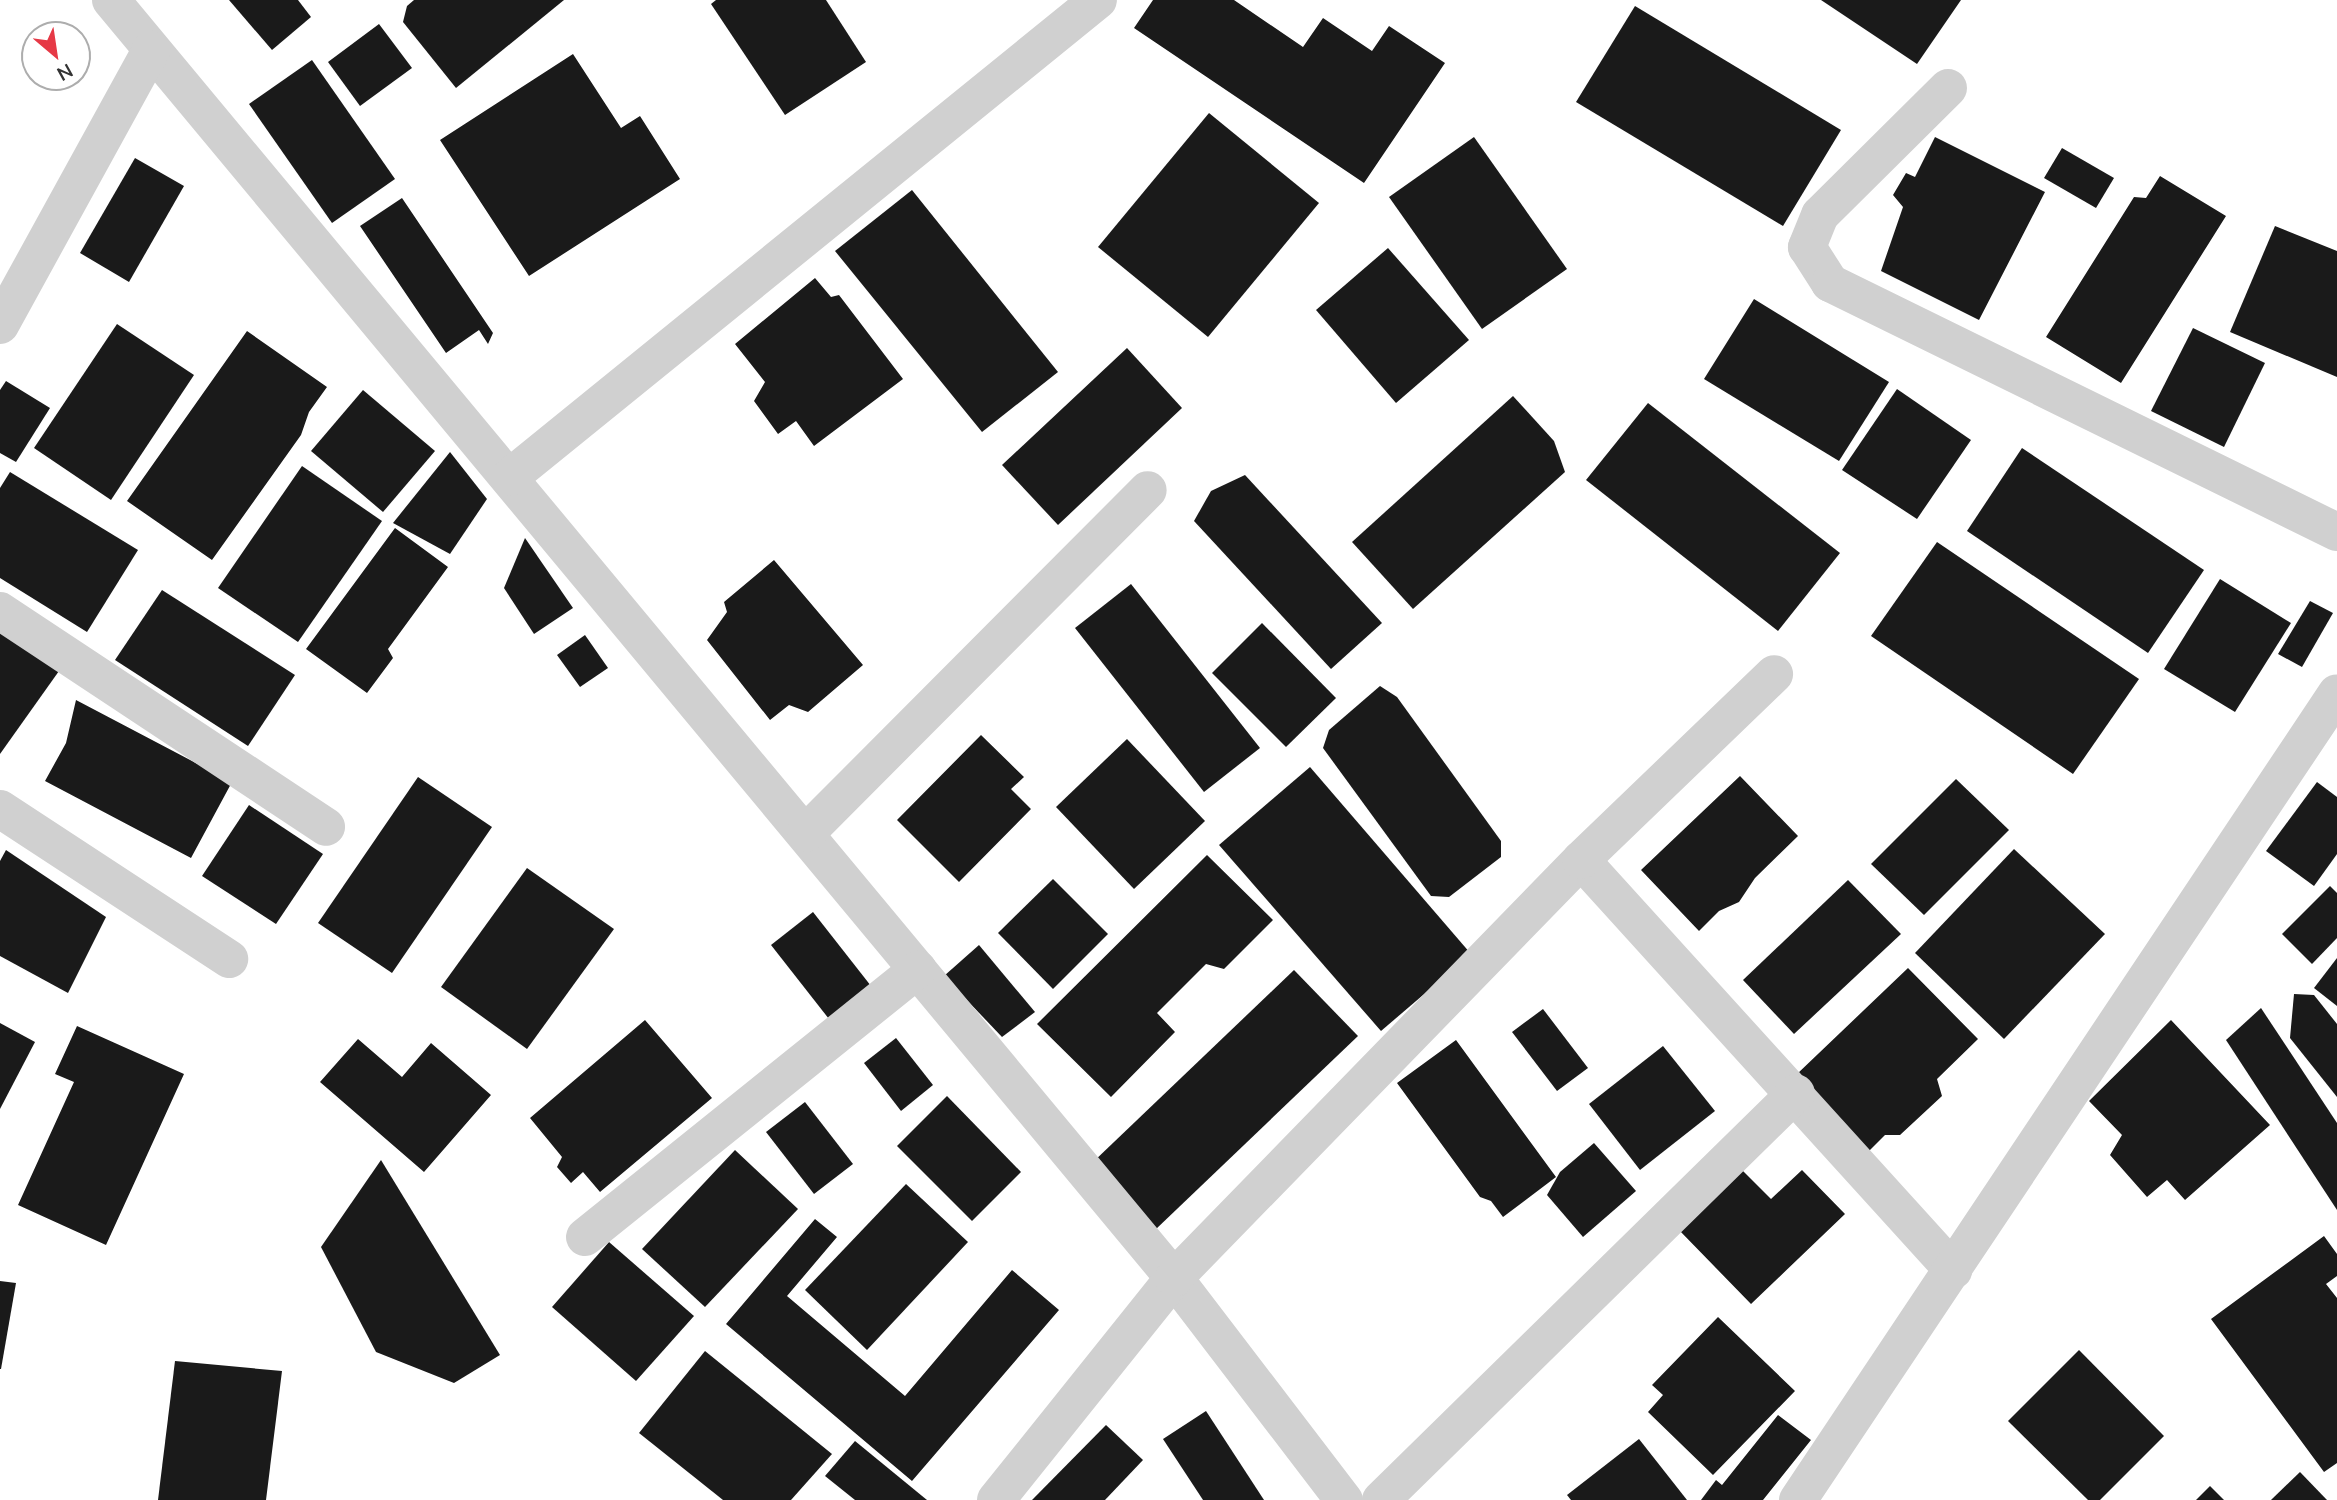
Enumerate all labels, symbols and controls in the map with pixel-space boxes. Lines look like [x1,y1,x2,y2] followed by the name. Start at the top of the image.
[21,21,91,91] north arrow
[53,59,77,87] text: N

